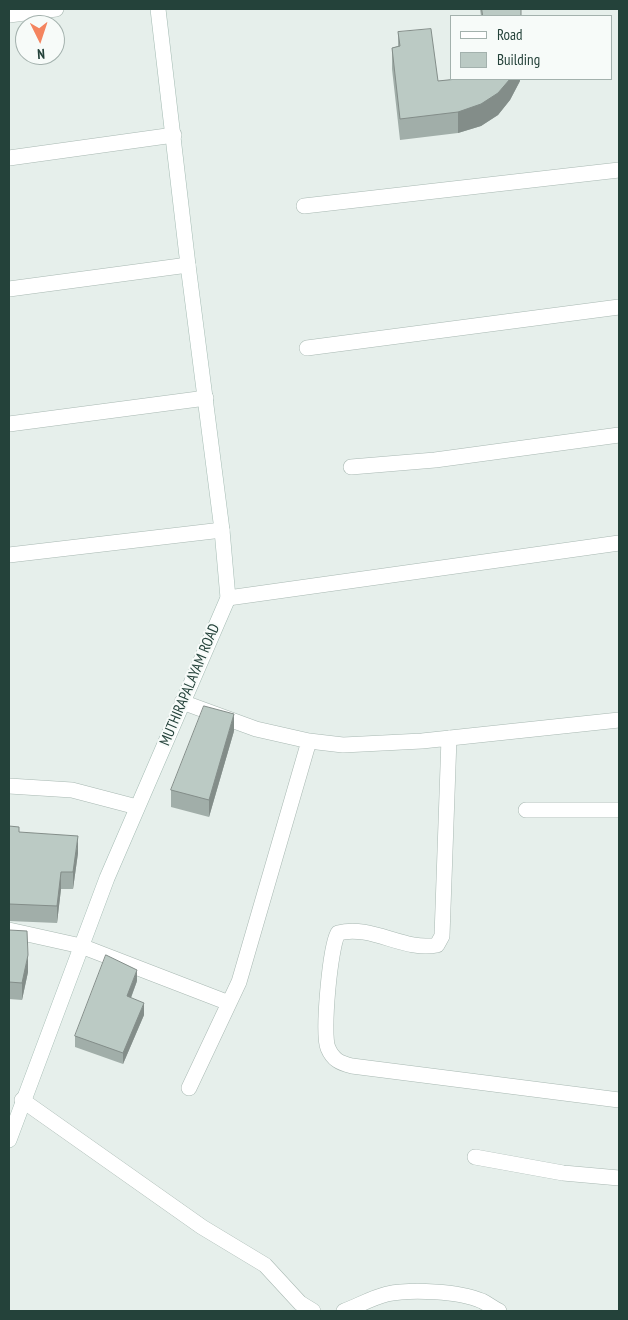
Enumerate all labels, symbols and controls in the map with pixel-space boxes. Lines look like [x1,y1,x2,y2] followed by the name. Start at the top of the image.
[15,15,65,65] north arrow
[450,15,613,80] legend
[497,25,523,44] text: Road
[37,45,45,63] text: N
[497,50,540,69] text: Building
[156,621,224,749] street label: MUTHIRAPALAYAM ROAD

